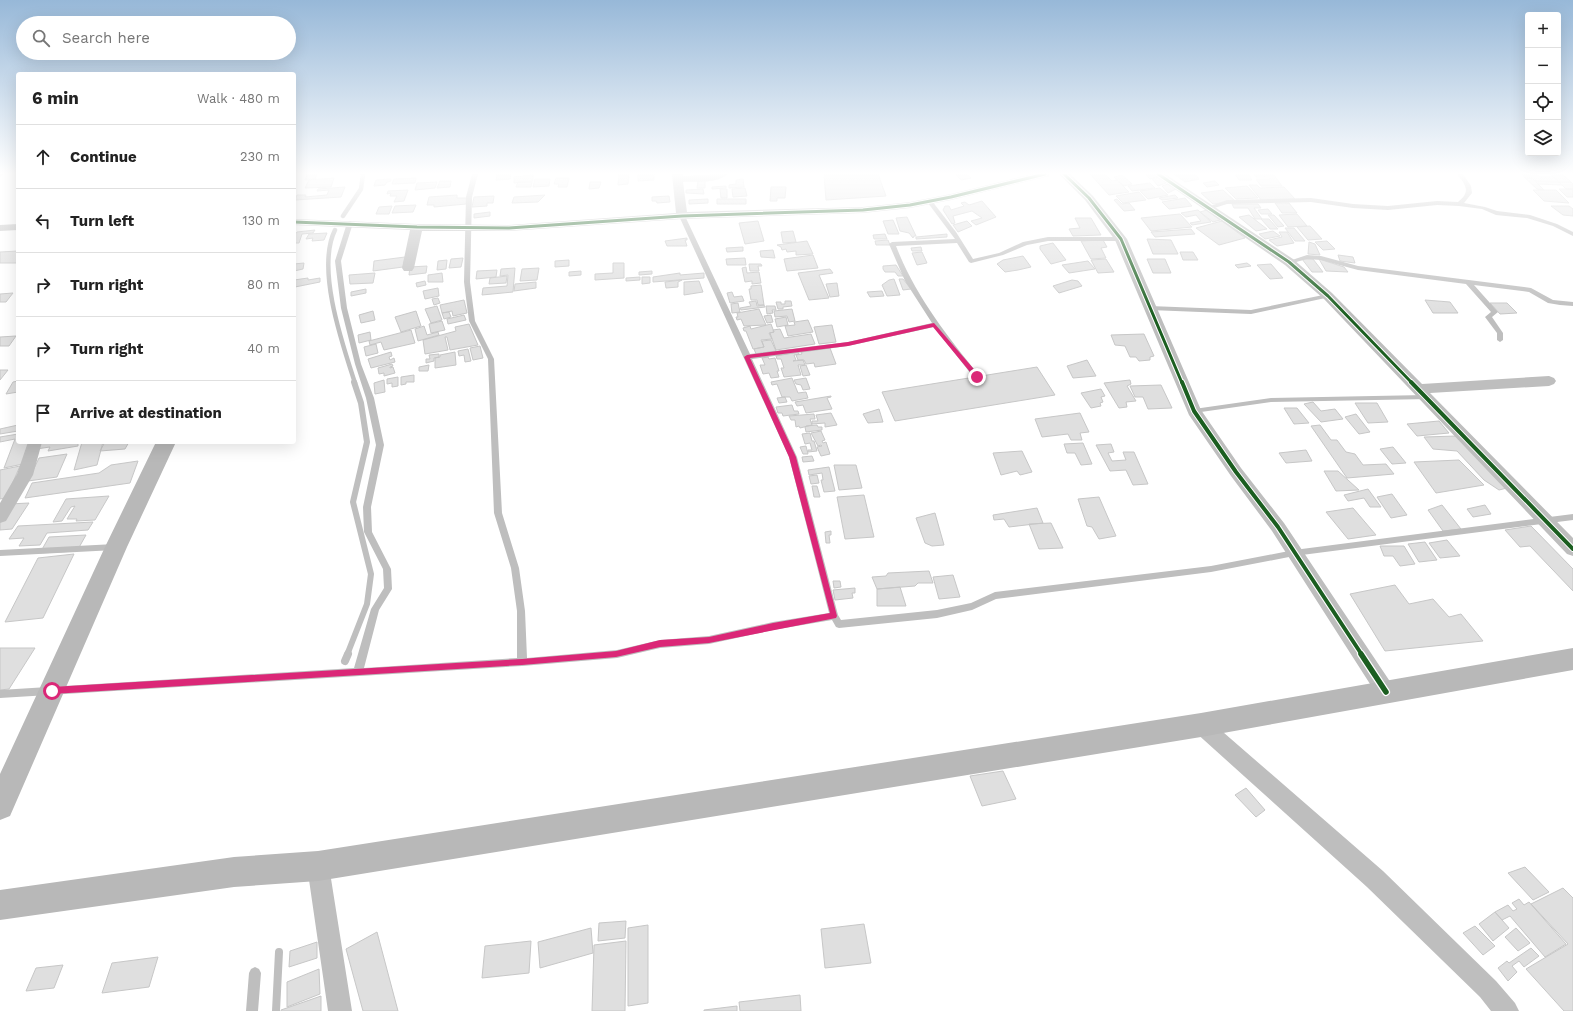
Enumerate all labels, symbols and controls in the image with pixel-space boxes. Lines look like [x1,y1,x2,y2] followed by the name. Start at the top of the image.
[1525,12,1561,156] map controls
[1525,12,1561,48] button: +
[16,16,296,60] search box
[30,27,52,49] icon: search
[62,29,150,47] text: Search here
[1525,48,1561,84] button: −
[1525,84,1561,120] button: locate
[32,88,79,108] text: 6 min
[197,91,280,106] text: Walk · 480 m
[1525,120,1561,156] button: layers
[32,146,54,168] icon: ahead
[70,148,137,166] text: Continue
[240,149,280,164] text: 230 m
[32,210,54,232] icon: left
[70,212,134,230] text: Turn left
[242,213,280,228] text: 130 m
[32,274,54,296] icon: right
[70,276,143,294] text: Turn right
[247,277,280,292] text: 80 m
[32,338,54,360] icon: right
[70,340,143,358] text: Turn right
[247,341,280,356] text: 40 m
[968,368,986,386] route end
[32,402,54,424] icon: arrive
[70,404,222,422] text: Arrive at destination
[43,682,61,700] route start

